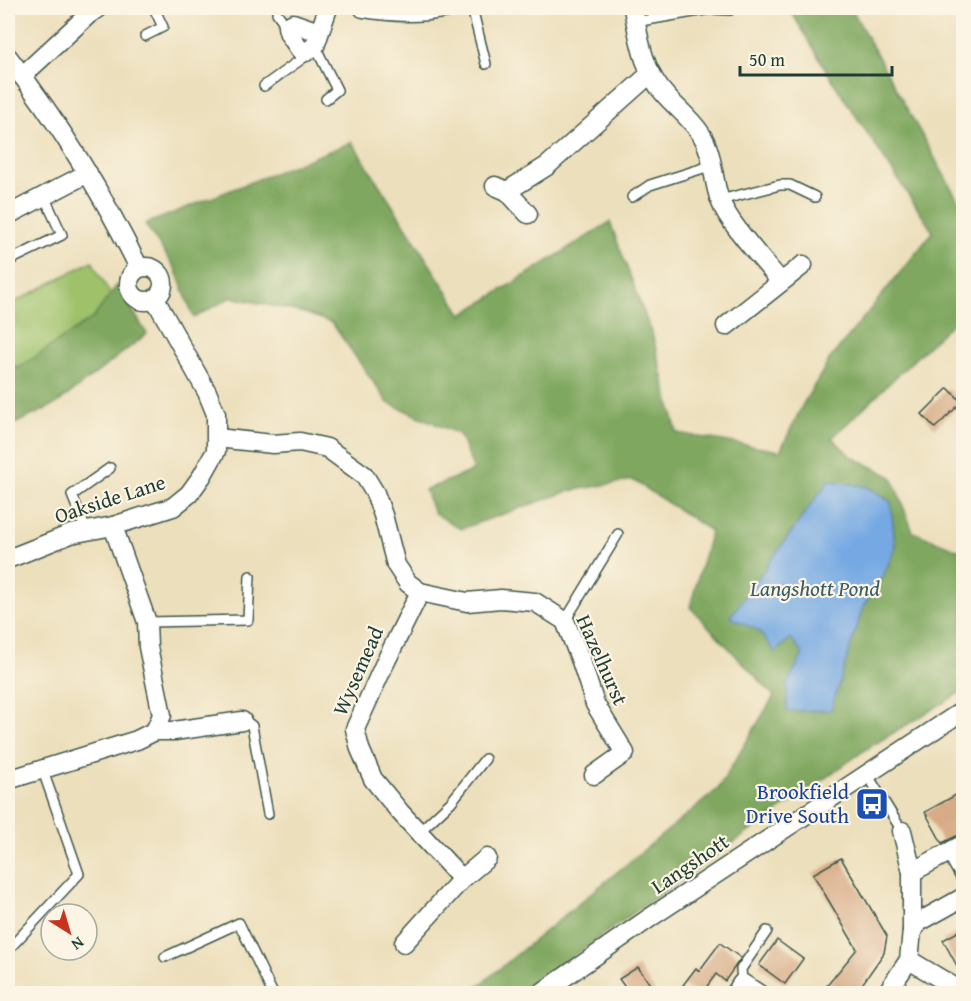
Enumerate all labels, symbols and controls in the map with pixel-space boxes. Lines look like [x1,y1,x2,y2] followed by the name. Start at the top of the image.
[740,39,892,77] scale bar
[749,46,785,73] text: 50 m
[50,466,169,531] street label: Oakside Lane
[749,572,880,604] water label: Langshott Pond
[569,609,636,711] street label: Hazelhurst
[324,621,391,720] street label: Wysemead
[746,776,850,831] place label: Brookfield Drive South
[854,786,890,822] bus stop icon: Brookfield Drive South
[645,826,735,901] street label: Langshott
[39,902,99,962] north arrow
[66,931,90,957] text: N

